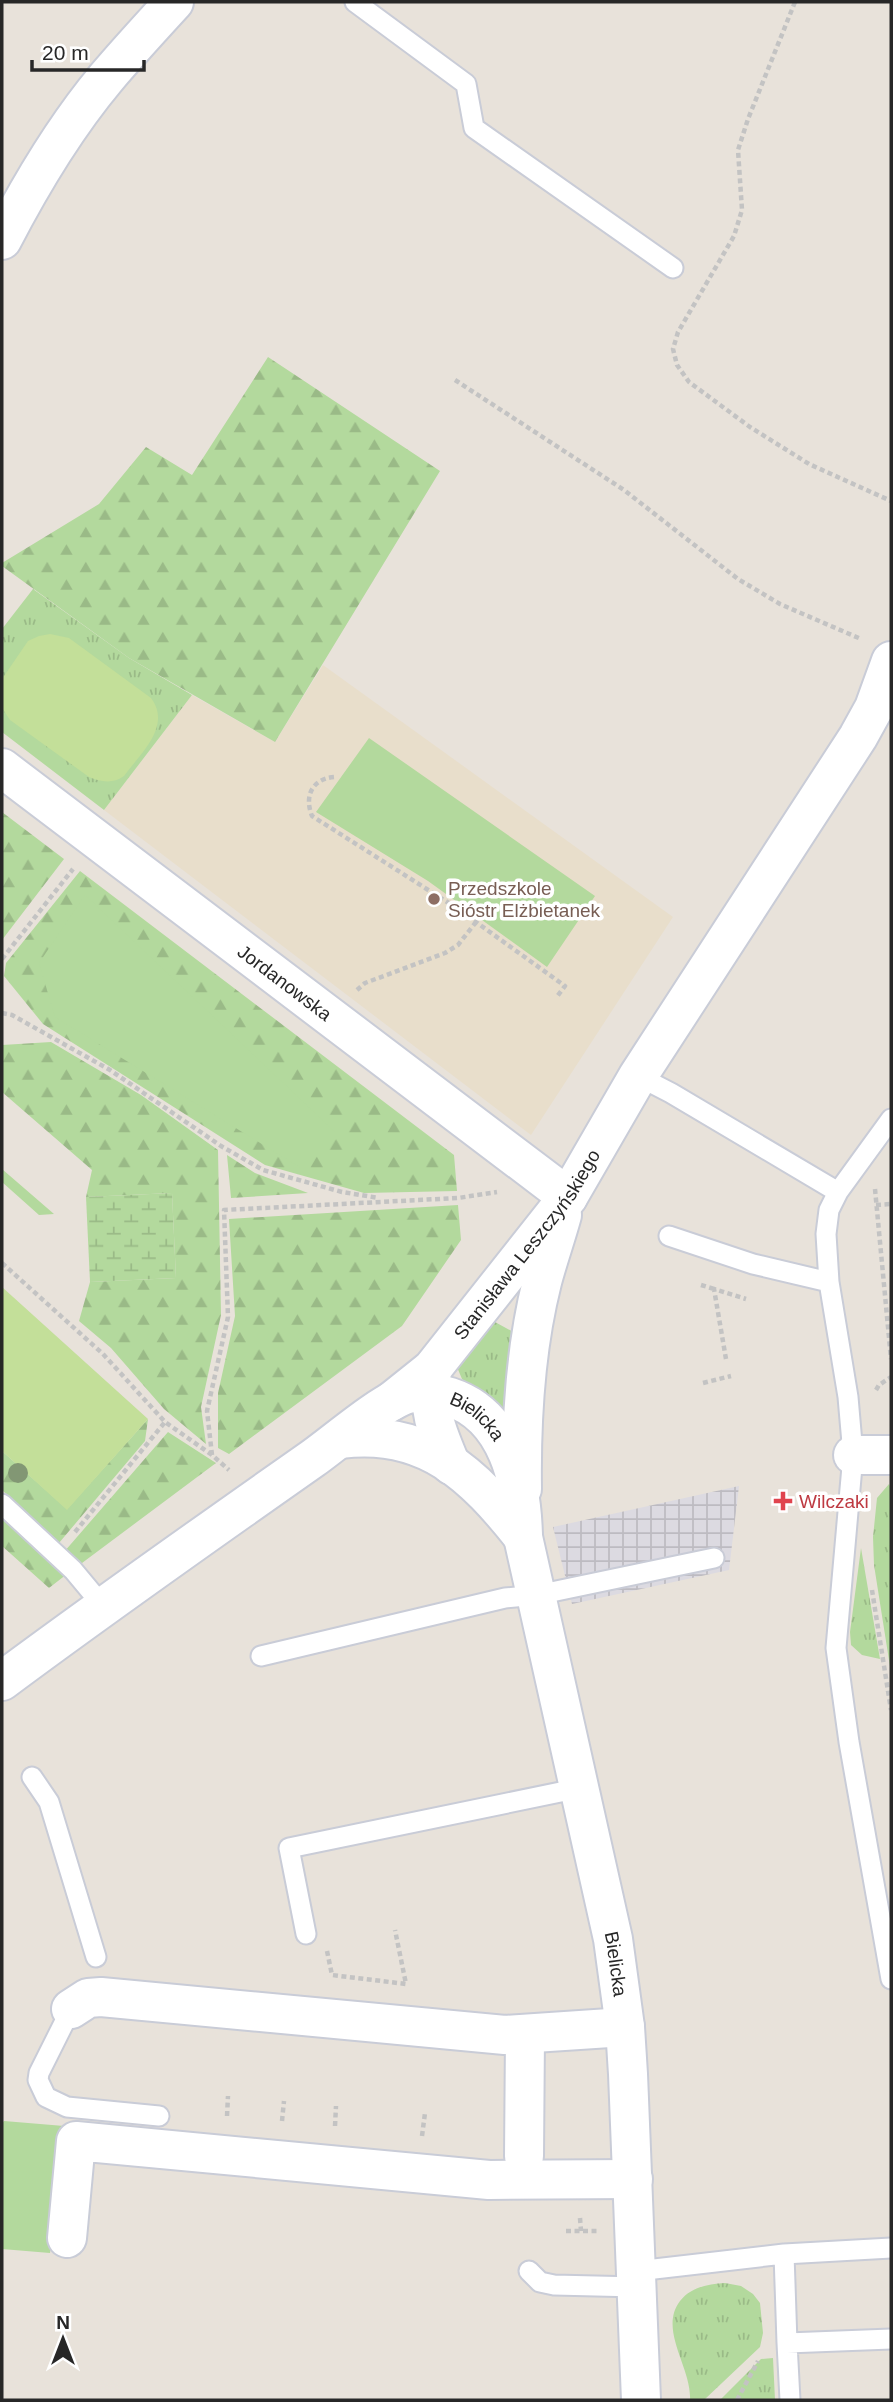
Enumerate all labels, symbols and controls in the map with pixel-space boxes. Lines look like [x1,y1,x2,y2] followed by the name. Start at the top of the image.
[32,28,144,72] scale bar
[42,41,89,64] text: 20 m
[448,878,601,921] place label: Przedszkole Sióstr Elżbietanek
[426,891,442,907] marker: Przedszkole Sióstr Elżbietanek
[234,941,336,1025] street label: Jordanowska
[450,1146,604,1344] street label: Stanisława Leszczyńskiego
[447,1388,509,1445] street label: Bielicka
[773,1491,793,1511] marker: Wilczaki
[799,1491,869,1512] place label: Wilczaki
[601,1929,631,1998] street label: Bielicka
[28,2304,98,2374] north arrow
[56,2312,70,2333] text: N

